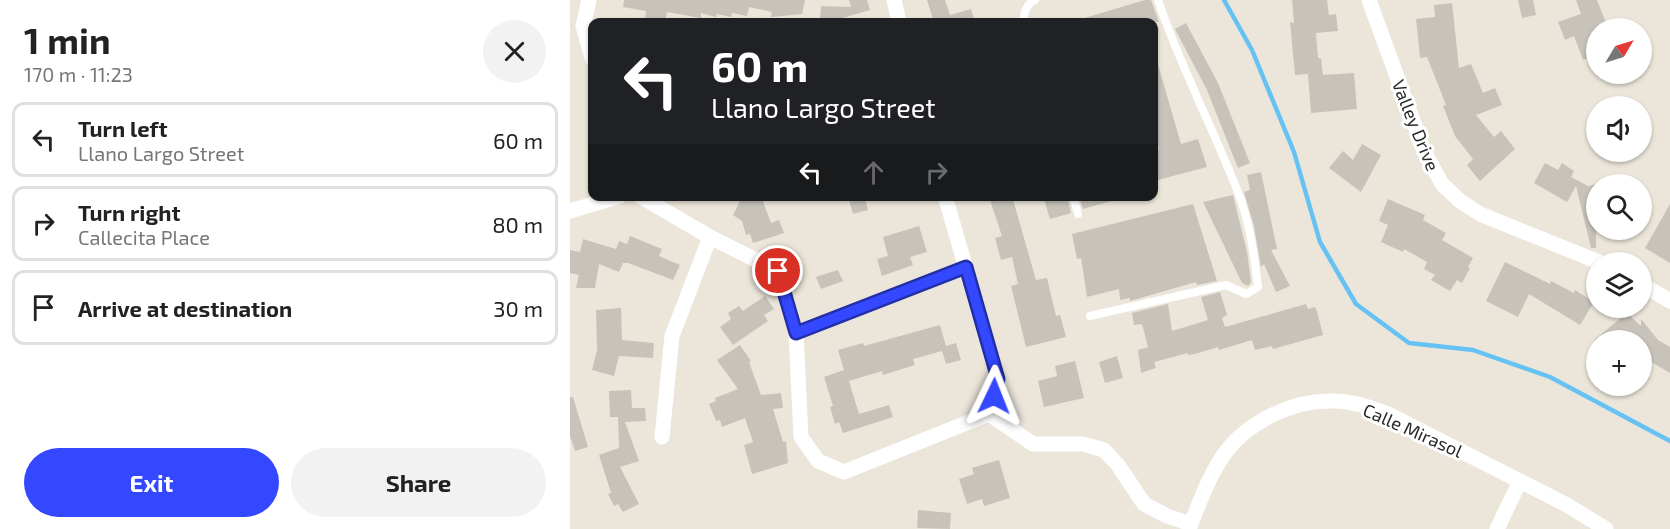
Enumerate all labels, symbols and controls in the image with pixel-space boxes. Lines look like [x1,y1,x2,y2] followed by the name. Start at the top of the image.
[24,18,111,61] text: 1 min
[1586,18,1652,84] north arrow
[1586,18,1652,396] map controls
[483,20,546,83] button: close
[711,40,808,90] text: 60 m
[612,42,690,120] icon: left
[24,62,133,86] text: 170 m · 11:23
[1388,76,1444,174] street label: Valley Drive
[711,91,936,123] text: Llano Largo Street
[1586,96,1652,162] button: sound
[78,115,167,141] text: Turn left
[27,123,60,156] icon: left
[493,127,543,153] text: 60 m
[78,141,244,165] text: Llano Largo Street
[794,156,827,189] icon: left
[857,156,890,189] icon: ahead
[920,156,953,189] icon: right
[1586,174,1652,240] button: search
[78,199,180,225] text: Turn right
[27,207,60,240] icon: right
[492,211,543,237] text: 80 m
[78,225,210,249] text: Callecita Place
[752,245,803,296] pin
[1586,252,1652,318] button: layers
[761,254,794,287] icon: arrive
[27,291,60,324] icon: arrive
[78,295,292,321] text: Arrive at destination
[493,295,543,321] text: 30 m
[1586,330,1652,396] button: +
[962,364,1026,428] position arrow
[1360,398,1467,462] street label: Calle Mirasol
[24,448,279,517] button: Exit
[291,448,546,517] button: Share

